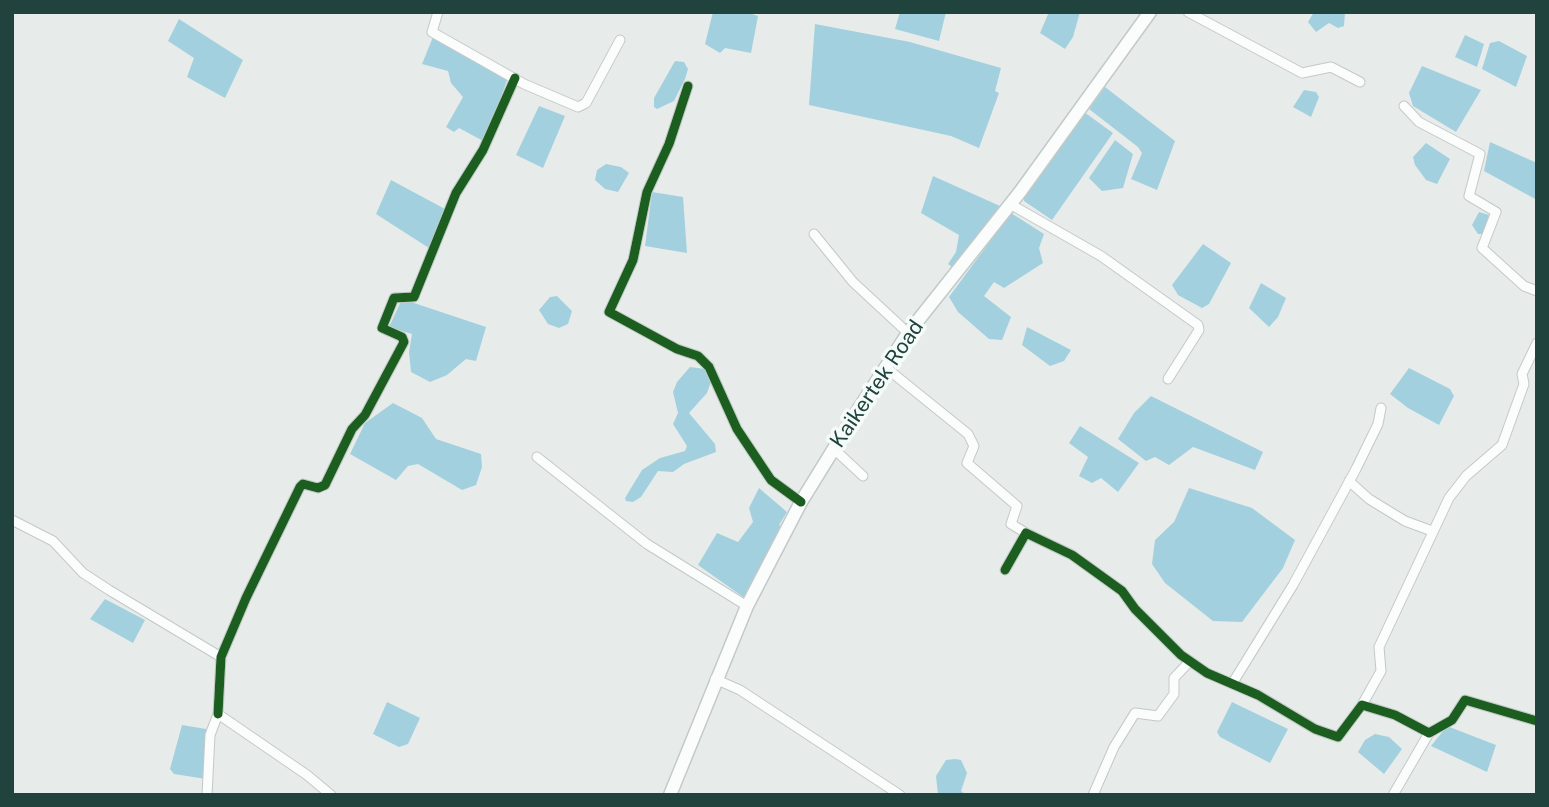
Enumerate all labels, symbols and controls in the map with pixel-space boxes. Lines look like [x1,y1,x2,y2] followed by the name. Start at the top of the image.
[825,315,929,453] street label: Kaikertek Road

